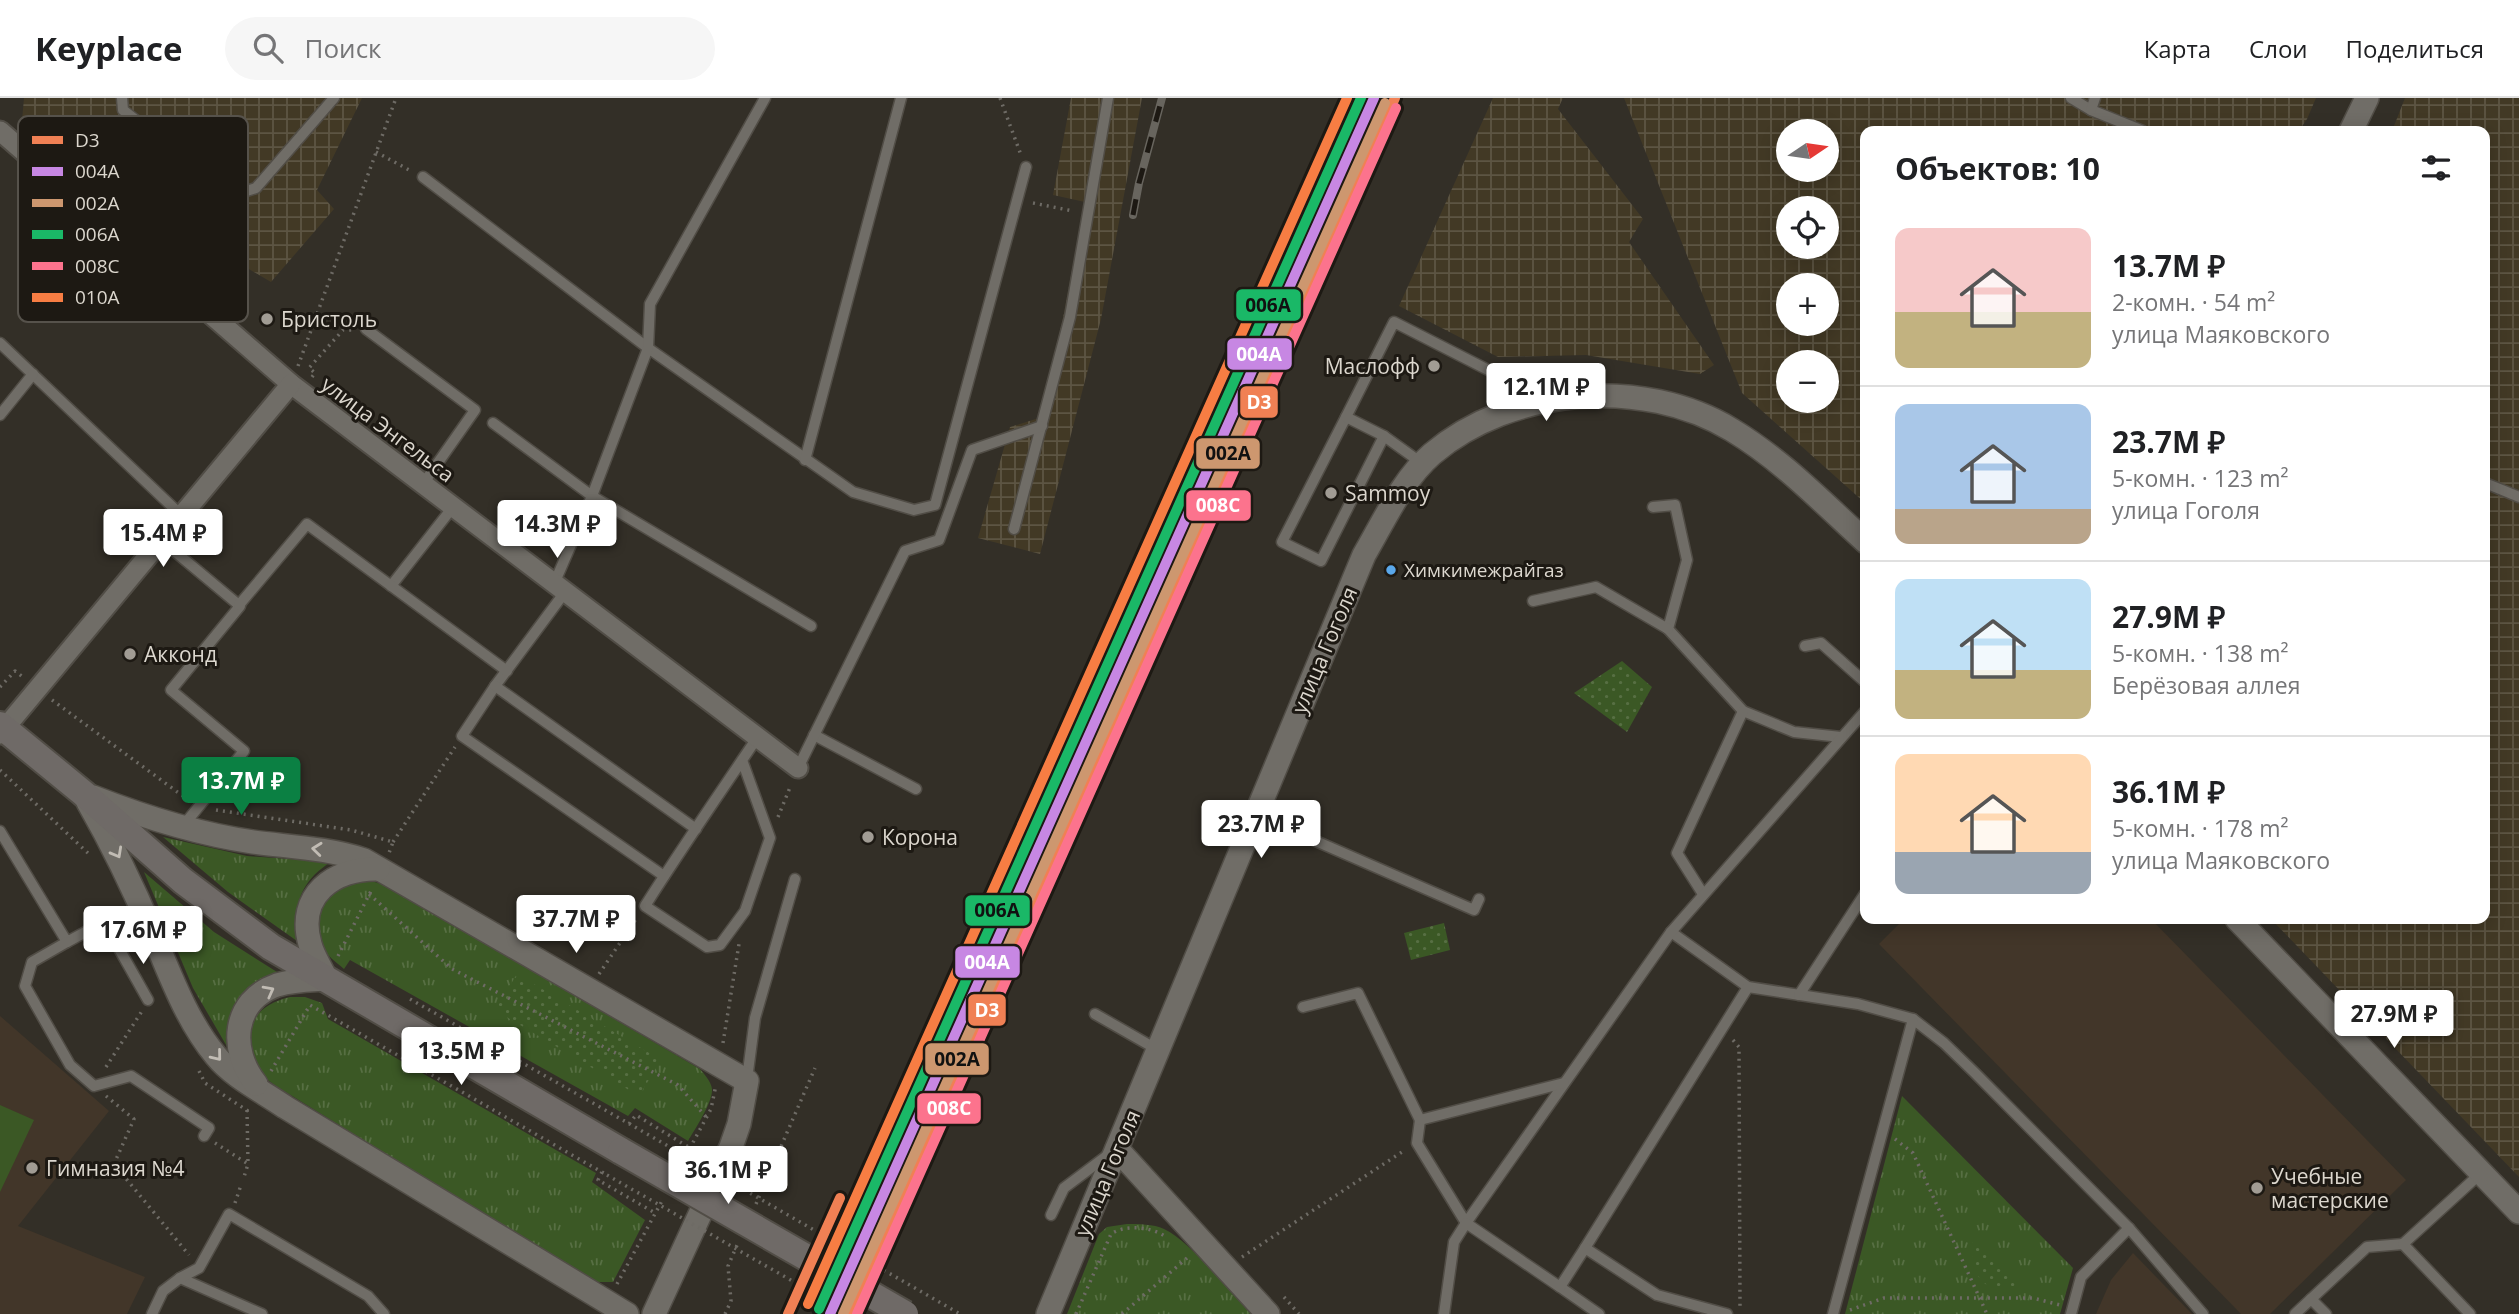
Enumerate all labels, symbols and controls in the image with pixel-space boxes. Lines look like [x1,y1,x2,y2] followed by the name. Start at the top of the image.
[225,17,715,80] search box
[35,26,183,71] text: Keyplace
[249,29,287,67] icon: search
[305,30,382,66] text: Поиск
[2144,32,2211,65] text: Карта
[2249,32,2308,65] text: Слои
[2346,32,2484,65] text: Поделиться
[18,116,248,322] legend
[1776,119,1839,182] north arrow
[1776,119,1839,413] map controls
[75,127,100,153] text: D3
[1895,148,2100,189] text: Объектов: 10
[2417,149,2455,187] icon: filters
[75,158,120,184] text: 004А
[75,190,120,216] text: 002А
[1776,196,1839,259] button: locate
[75,221,120,247] text: 006А
[2112,245,2226,286] text: 13.7M ₽
[75,253,120,279] text: 008С
[1951,256,2035,340] icon: home
[1776,273,1839,336] button: +
[75,284,120,310] text: 010А
[2112,286,2275,318] text: 2-комн. · 54 m²
[1235,288,1302,322] line badge: 006А
[1245,292,1292,318] text: 006А
[281,305,377,333] place label: Бристоль
[259,311,275,327] marker: Бристоль
[2112,318,2330,350] text: улица Маяковского
[1226,337,1293,371] line badge: 004А
[1236,341,1283,367] text: 004А
[1776,350,1839,413] button: −
[1325,352,1420,380] place label: Маслофф
[1426,358,1442,374] marker: Маслофф
[1481,364,1611,423] pin: 12.1M ₽
[316,370,460,488] street label: улица Энгельса
[1502,370,1590,402] text: 12.1M ₽
[1239,385,1279,419] line badge: D3
[1247,389,1272,415] text: D3
[2112,421,2226,462] text: 23.7M ₽
[1951,432,2035,516] icon: home
[1195,437,1261,470] line badge: 002А
[1205,440,1252,466] text: 002А
[2112,462,2288,494] text: 5-комн. · 123 m²
[1345,479,1431,507] place label: Sammoy
[1323,485,1339,501] marker: Sammoy
[1185,489,1252,522] line badge: 008С
[1196,492,1240,518] text: 008С
[2112,494,2260,526] text: улица Гоголя
[492,500,622,560] pin: 14.3M ₽
[513,507,601,539] text: 14.3M ₽
[98,510,228,569] pin: 15.4M ₽
[119,516,207,548] text: 15.4M ₽
[1404,557,1564,583] place label: Химкимежрайгаз
[1384,563,1398,577] marker: Химкимежрайгаз
[1285,582,1363,718] street label: улица Гоголя
[2112,596,2226,637] text: 27.9M ₽
[1951,607,2035,691] icon: home
[2112,637,2288,669] text: 5-комн. · 138 m²
[144,640,217,668] place label: Акконд
[122,646,138,662] marker: Акконд
[2112,669,2300,701] text: Берёзовая аллея
[176,758,306,817] pin: 13.7M ₽
[197,764,285,796] text: 13.7M ₽
[2112,771,2226,812] text: 36.1M ₽
[1951,782,2035,866] icon: home
[1196,800,1326,860] pin: 23.7M ₽
[1217,807,1305,839] text: 23.7M ₽
[2112,812,2288,844] text: 5-комн. · 178 m²
[882,823,958,851] place label: Корона
[860,829,876,845] marker: Корона
[312,842,323,857] one-way arrow
[2112,844,2330,876] text: улица Маяковского
[108,845,122,858] one-way arrow
[964,894,1031,927] line badge: 006А
[511,896,641,955] pin: 37.7M ₽
[974,897,1021,923] text: 006А
[532,902,620,934] text: 37.7M ₽
[78,906,208,966] pin: 17.6M ₽
[99,913,187,945] text: 17.6M ₽
[954,945,1021,979] line badge: 004А
[964,949,1011,975] text: 004А
[262,985,274,999] one-way arrow
[2329,990,2459,1050] pin: 27.9M ₽
[967,993,1007,1027] line badge: D3
[975,997,1000,1023] text: D3
[2350,997,2438,1029] text: 27.9M ₽
[396,1028,526,1087] pin: 13.5M ₽
[417,1034,505,1066] text: 13.5M ₽
[924,1042,990,1076] line badge: 002А
[934,1046,981,1072] text: 002А
[209,1047,221,1060] one-way arrow
[916,1092,982,1125] line badge: 008С
[927,1095,971,1121] text: 008С
[1068,1105,1146,1241] street label: улица Гоголя
[663,1146,793,1206] pin: 36.1M ₽
[684,1153,772,1185] text: 36.1M ₽
[46,1154,185,1182] place label: Гимназия №4
[24,1160,40,1176] marker: Гимназия №4
[2271,1162,2389,1214] place label: Учебные мастерские
[2249,1180,2265,1196] marker: Учебные мастерские

